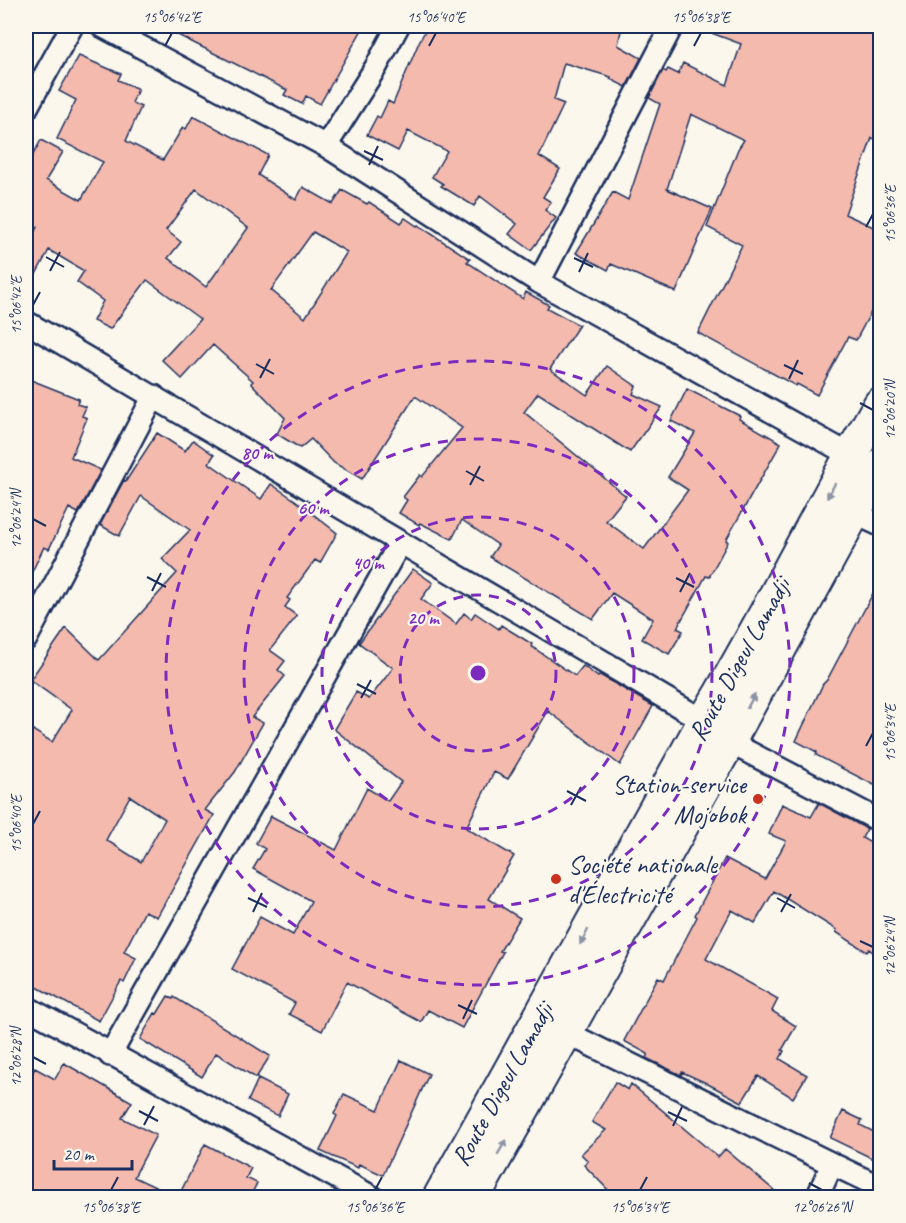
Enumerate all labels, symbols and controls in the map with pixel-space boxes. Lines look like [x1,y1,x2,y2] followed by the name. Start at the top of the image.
[143,8,203,27] text: 15°06'42"E
[407,8,467,27] text: 15°06'40"E
[672,8,732,27] text: 15°06'38"E
[881,183,900,243] text: 15°06'36"E
[7,274,26,334] text: 15°06'42"E
[881,377,900,440] text: 12°06'20"N
[242,442,274,464] text: 80 m
[826,483,836,500] one-way arrow
[7,486,26,549] text: 12°06'24"N
[297,497,330,519] text: 60 m
[353,552,385,574] text: 40 m
[681,569,799,747] street label: Route Digeul Lamadji
[408,607,440,629] text: 20 m
[468,663,488,683] centre of rings
[746,693,756,710] one-way arrow
[881,702,900,762] text: 15°06'34"E
[612,768,749,831] place label: Station-service Mojobok
[751,792,765,806] marker: Station-service Mojobok
[7,793,26,853] text: 15°06'40"E
[568,848,719,911] place label: Société nationale d'Électricité
[549,872,563,886] marker: Société nationale d'Électricité
[881,914,900,977] text: 12°06'24"N
[579,929,589,946] one-way arrow
[444,994,562,1172] street label: Route Digeul Lamadji
[7,1024,26,1087] text: 12°06'28"N
[54,1133,132,1171] scale bar
[497,1139,508,1155] one-way arrow
[63,1143,96,1165] text: 20 m
[82,1198,142,1217] text: 15°06'38"E
[346,1198,406,1217] text: 15°06'36"E
[611,1198,671,1217] text: 15°06'34"E
[792,1198,855,1217] text: 12°06'26"N

